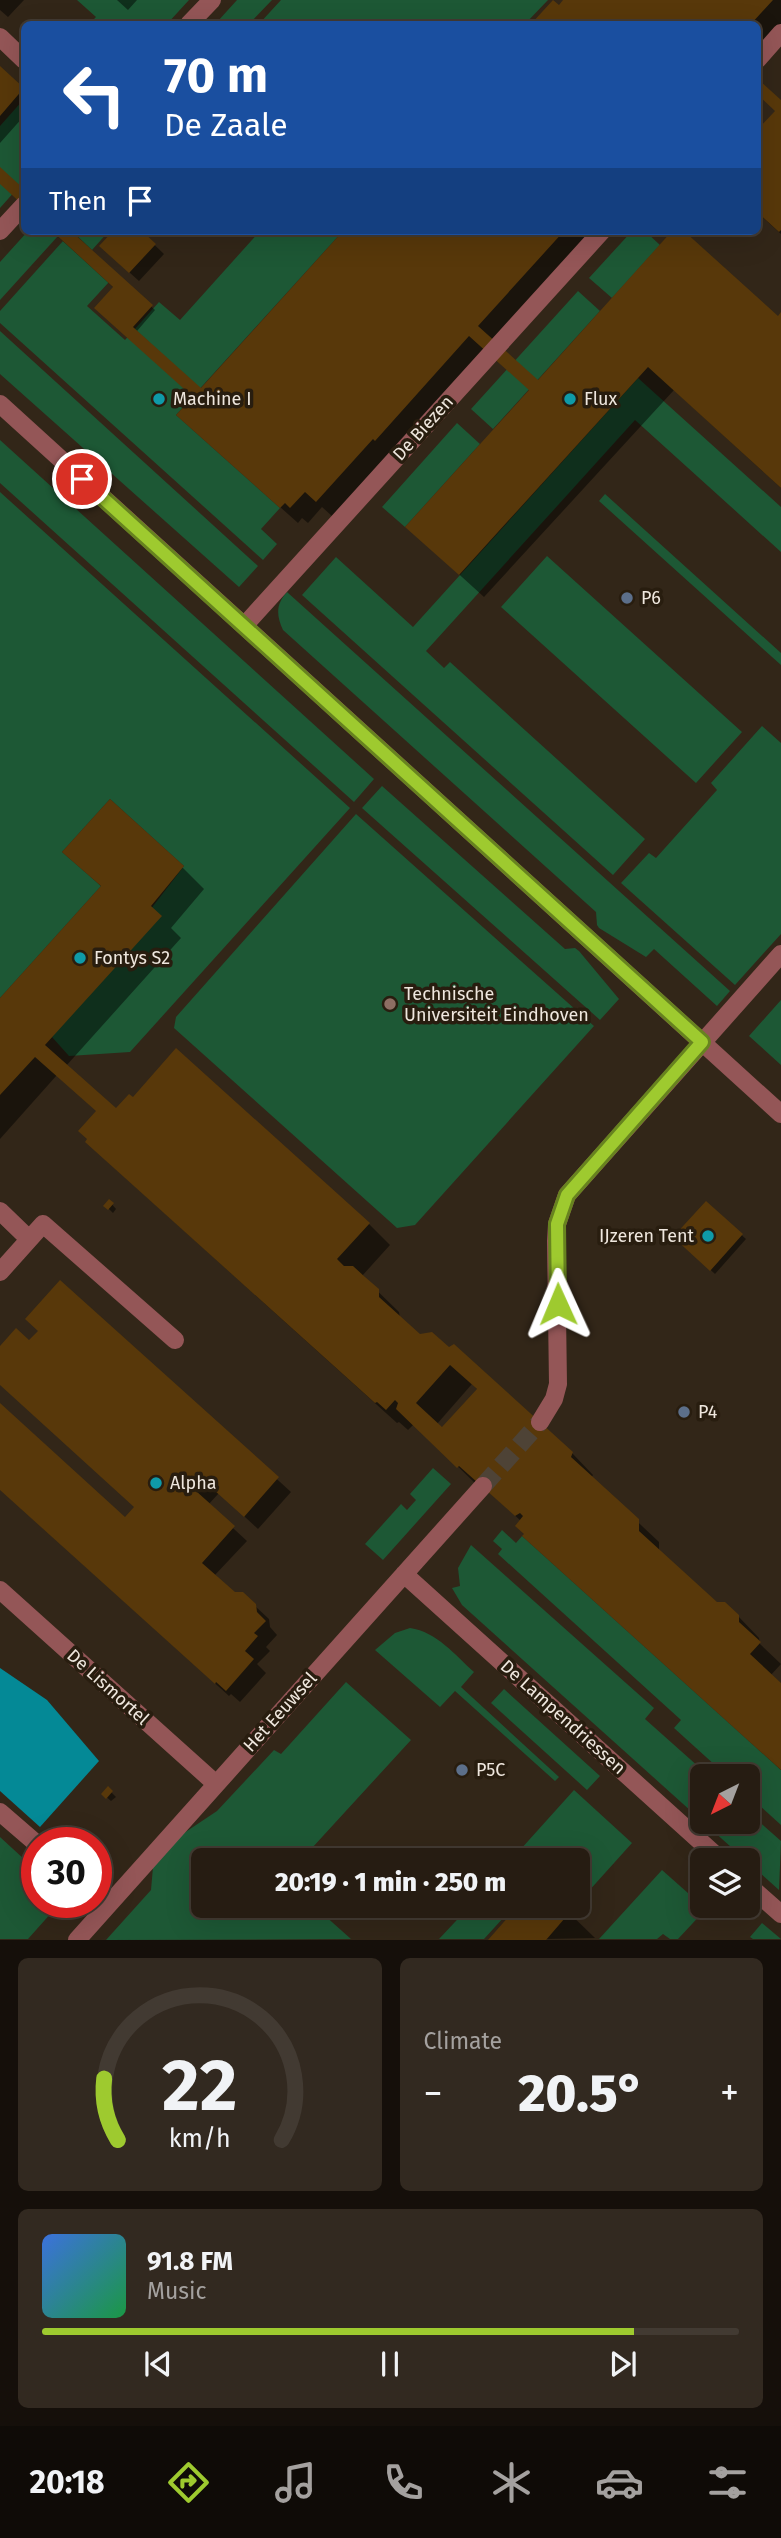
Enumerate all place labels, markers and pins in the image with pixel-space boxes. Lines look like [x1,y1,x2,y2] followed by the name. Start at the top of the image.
[173,388,251,410] place label: Machine I
[584,388,617,410] place label: Flux
[151,391,167,407] marker: Machine I
[562,391,578,407] marker: Flux
[52,449,112,509] pin
[641,587,661,609] place label: P6
[619,590,635,606] marker: P6
[94,947,170,969] place label: Fontys S2
[72,950,88,966] marker: Fontys S2
[404,983,589,1026] place label: Technische Universiteit Eindhoven
[382,996,398,1012] marker: Technische Universiteit Eindhoven
[599,1225,694,1247] place label: IJzeren Tent
[700,1228,716,1244] marker: IJzeren Tent
[698,1401,718,1423] place label: P4
[676,1404,692,1420] marker: P4
[170,1472,217,1494] place label: Alpha
[148,1475,164,1491] marker: Alpha
[476,1759,505,1781] place label: P5C
[454,1762,470,1778] marker: P5C

